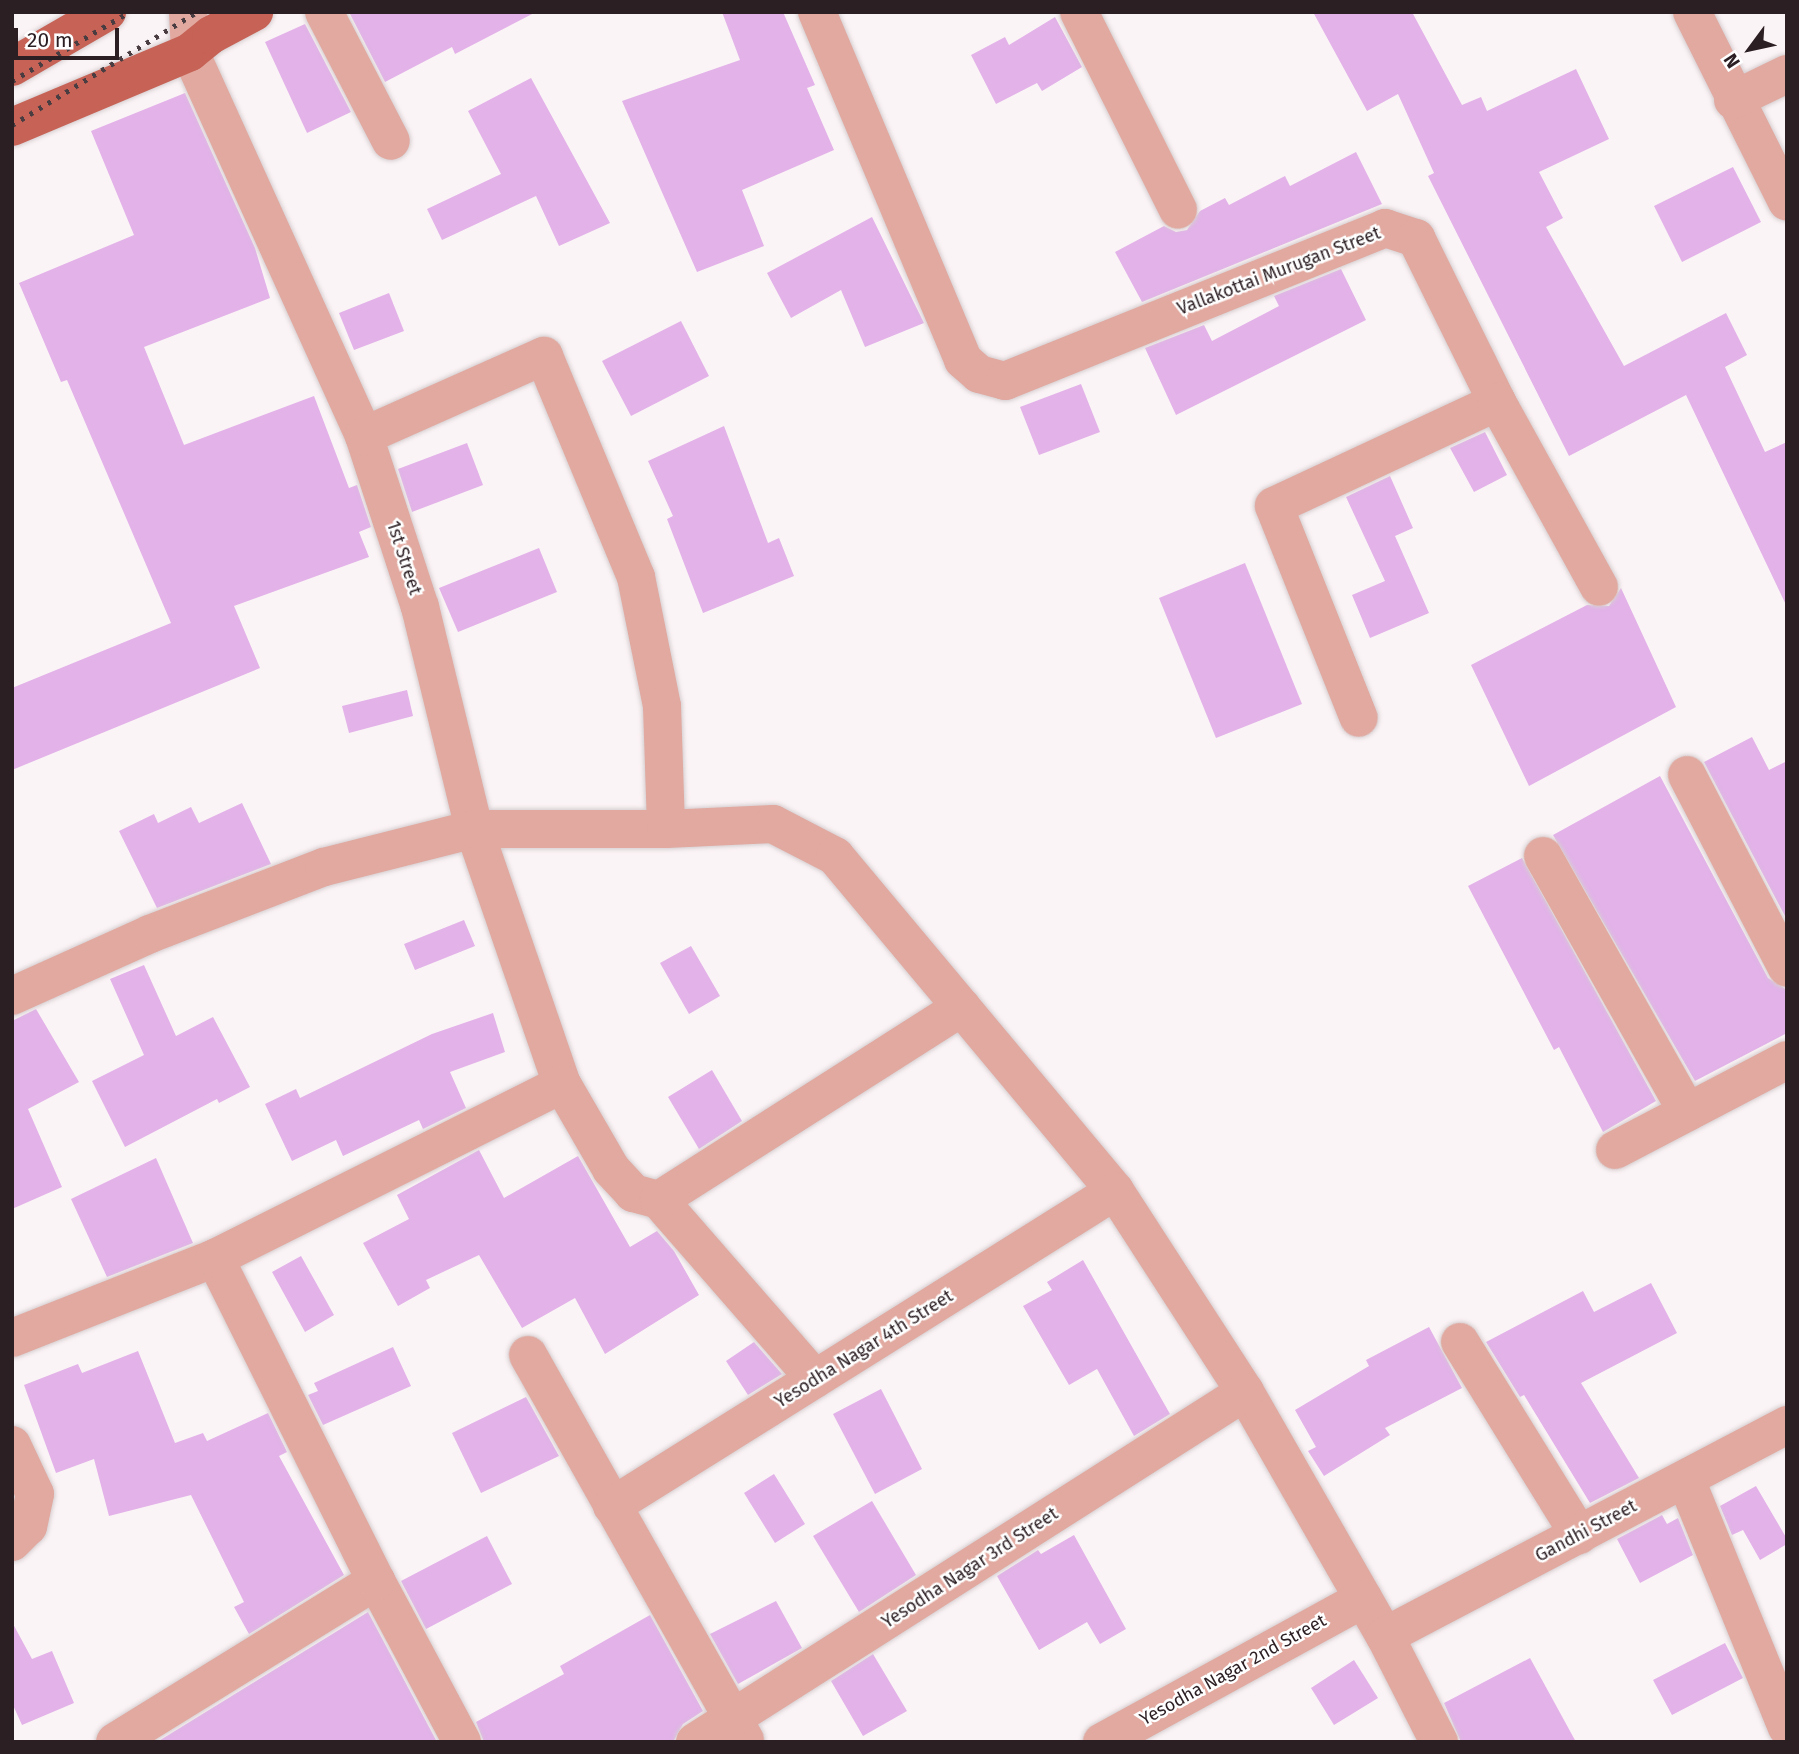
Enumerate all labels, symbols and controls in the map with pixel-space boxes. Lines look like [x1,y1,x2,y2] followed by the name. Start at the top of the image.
[18,14,122,58] scale bar
[1715,14,1785,84] north arrow
[27,27,73,53] text: 20 m
[1719,49,1745,72] text: N
[1174,222,1384,320] street label: Vallakottai Murugan Street
[382,518,426,598] street label: 1st Street
[771,1285,957,1413] street label: Yesodha Nagar 4th Street
[1532,1495,1640,1567] street label: Gandhi Street
[878,1503,1062,1633] street label: Yesodha Nagar 3rd Street
[1136,1610,1330,1730] street label: Yesodha Nagar 2nd Street

